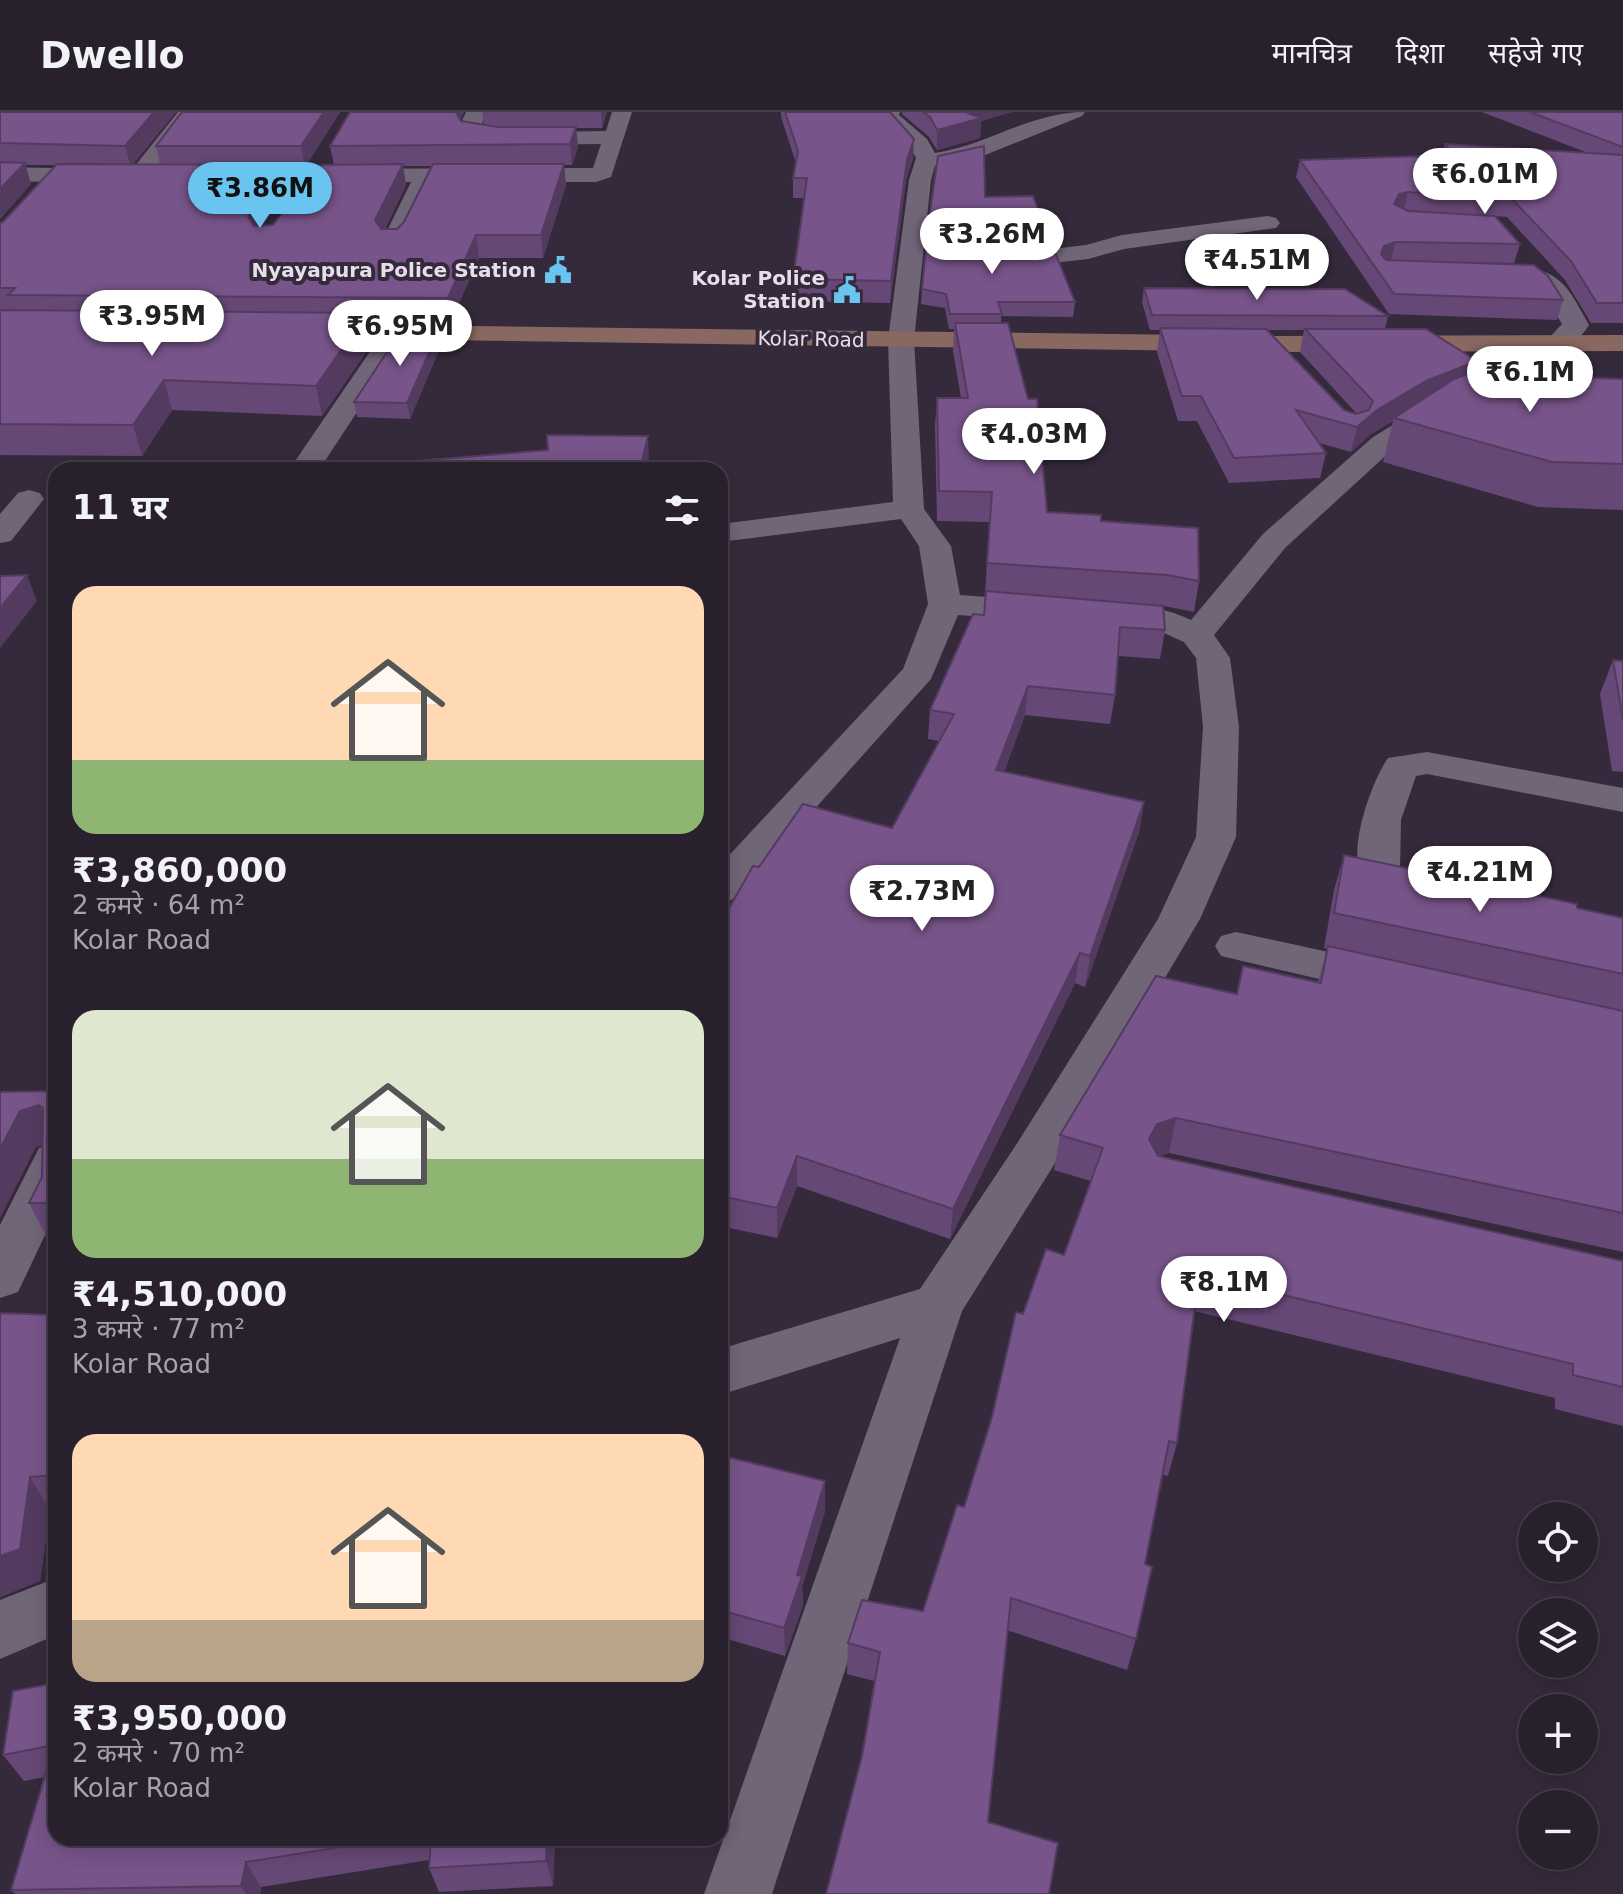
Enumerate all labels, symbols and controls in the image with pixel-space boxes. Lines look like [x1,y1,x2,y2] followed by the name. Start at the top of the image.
[40,33,185,77] text: Dwello
[1272,37,1352,70] text: मानचित्र
[1396,37,1444,70] text: दिशा
[1488,37,1583,70] text: सहेजे गए
[1420,148,1550,216] pin: ₹6.01M
[1431,159,1539,189] text: ₹6.01M
[195,162,325,230] pin: ₹3.86M
[206,173,314,203] text: ₹3.86M
[927,208,1057,276] pin: ₹3.26M
[938,219,1046,249] text: ₹3.26M
[1192,234,1322,302] pin: ₹4.51M
[1203,245,1311,275] text: ₹4.51M
[543,255,573,285] public building icon: Nyayapura Police Station
[252,258,536,282] place label: Nyayapura Police Station
[691,266,825,313] place label: Kolar Police Station
[832,275,862,305] public building icon: Kolar Police Station
[87,290,217,358] pin: ₹3.95M
[335,300,465,368] pin: ₹6.95M
[98,301,206,331] text: ₹3.95M
[346,311,454,341] text: ₹6.95M
[757,326,865,352] street label: Kolar Road
[1474,346,1586,414] pin: ₹6.1M
[1485,357,1575,387] text: ₹6.1M
[969,408,1099,476] pin: ₹4.03M
[980,419,1088,449] text: ₹4.03M
[72,487,168,527] text: 11 घर
[660,488,704,532] icon: filters
[316,638,460,782] icon: home
[1415,846,1545,914] pin: ₹4.21M
[72,850,287,890] text: ₹3,860,000
[1426,857,1534,887] text: ₹4.21M
[857,865,987,933] pin: ₹2.73M
[868,876,976,906] text: ₹2.73M
[72,890,245,920] text: 2 कमरे · 64 m²
[72,925,211,955] text: Kolar Road
[316,1062,460,1206] icon: home
[1168,1256,1280,1324] pin: ₹8.1M
[1179,1267,1269,1297] text: ₹8.1M
[72,1274,287,1314] text: ₹4,510,000
[72,1314,245,1344] text: 3 कमरे · 77 m²
[72,1349,211,1379] text: Kolar Road
[316,1486,460,1630] icon: home
[1518,1502,1598,1870] map controls
[1518,1502,1598,1582] button: locate
[1518,1598,1598,1678] button: layers
[1518,1694,1598,1774] button: +
[72,1698,287,1738] text: ₹3,950,000
[72,1738,245,1768] text: 2 कमरे · 70 m²
[72,1773,211,1803] text: Kolar Road
[1518,1790,1598,1870] button: −

